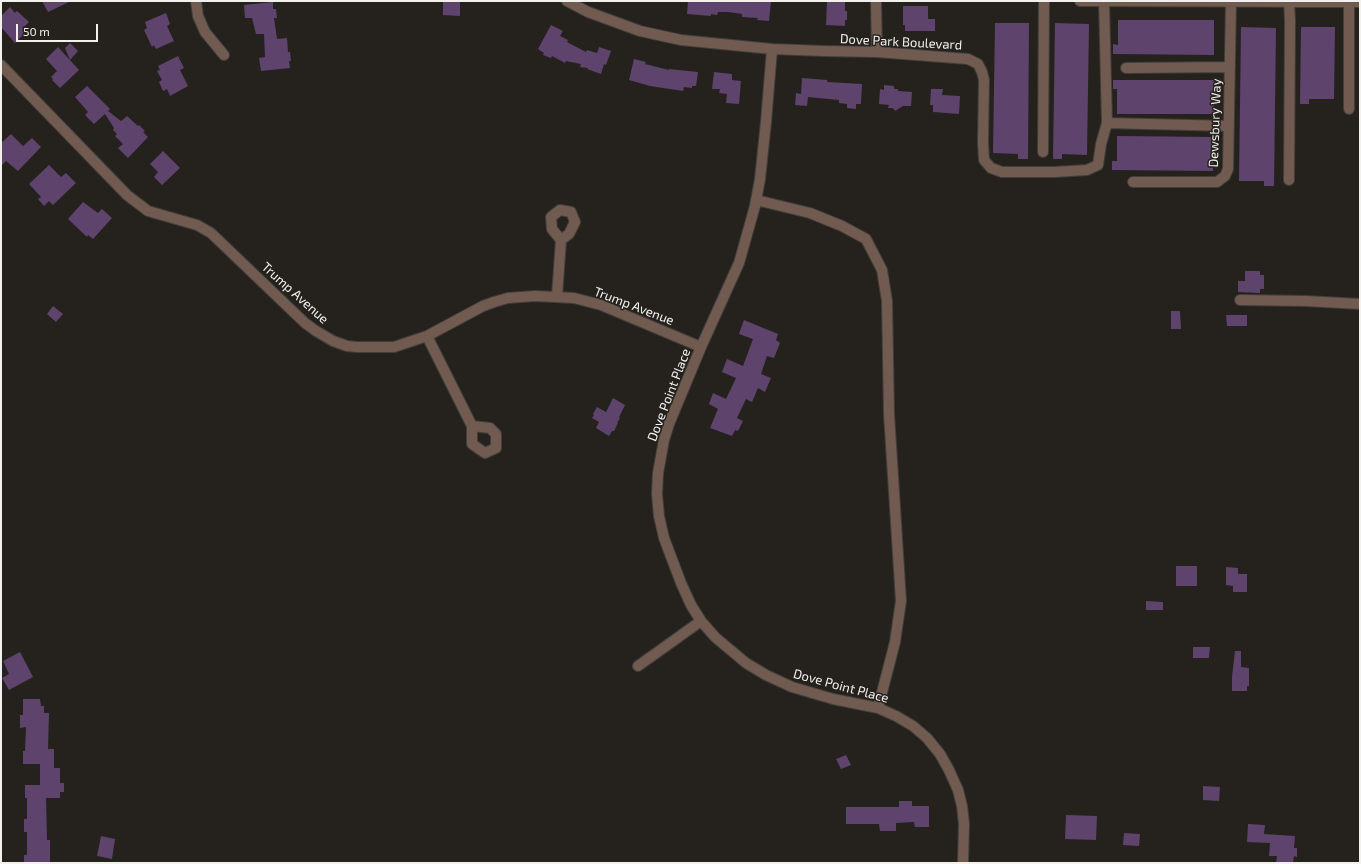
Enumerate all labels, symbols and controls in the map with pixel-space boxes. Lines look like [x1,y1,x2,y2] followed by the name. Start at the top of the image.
[18,16,100,42] scale bar
[23,24,50,38] text: 50 m
[840,31,962,53] street label: Dove Park Boulevard
[1206,78,1224,168] street label: Dewsbury Way
[258,259,332,327] street label: Trump Avenue
[592,284,676,328] street label: Trump Avenue
[644,346,694,444] street label: Dove Point Place
[792,666,890,706] street label: Dove Point Place

